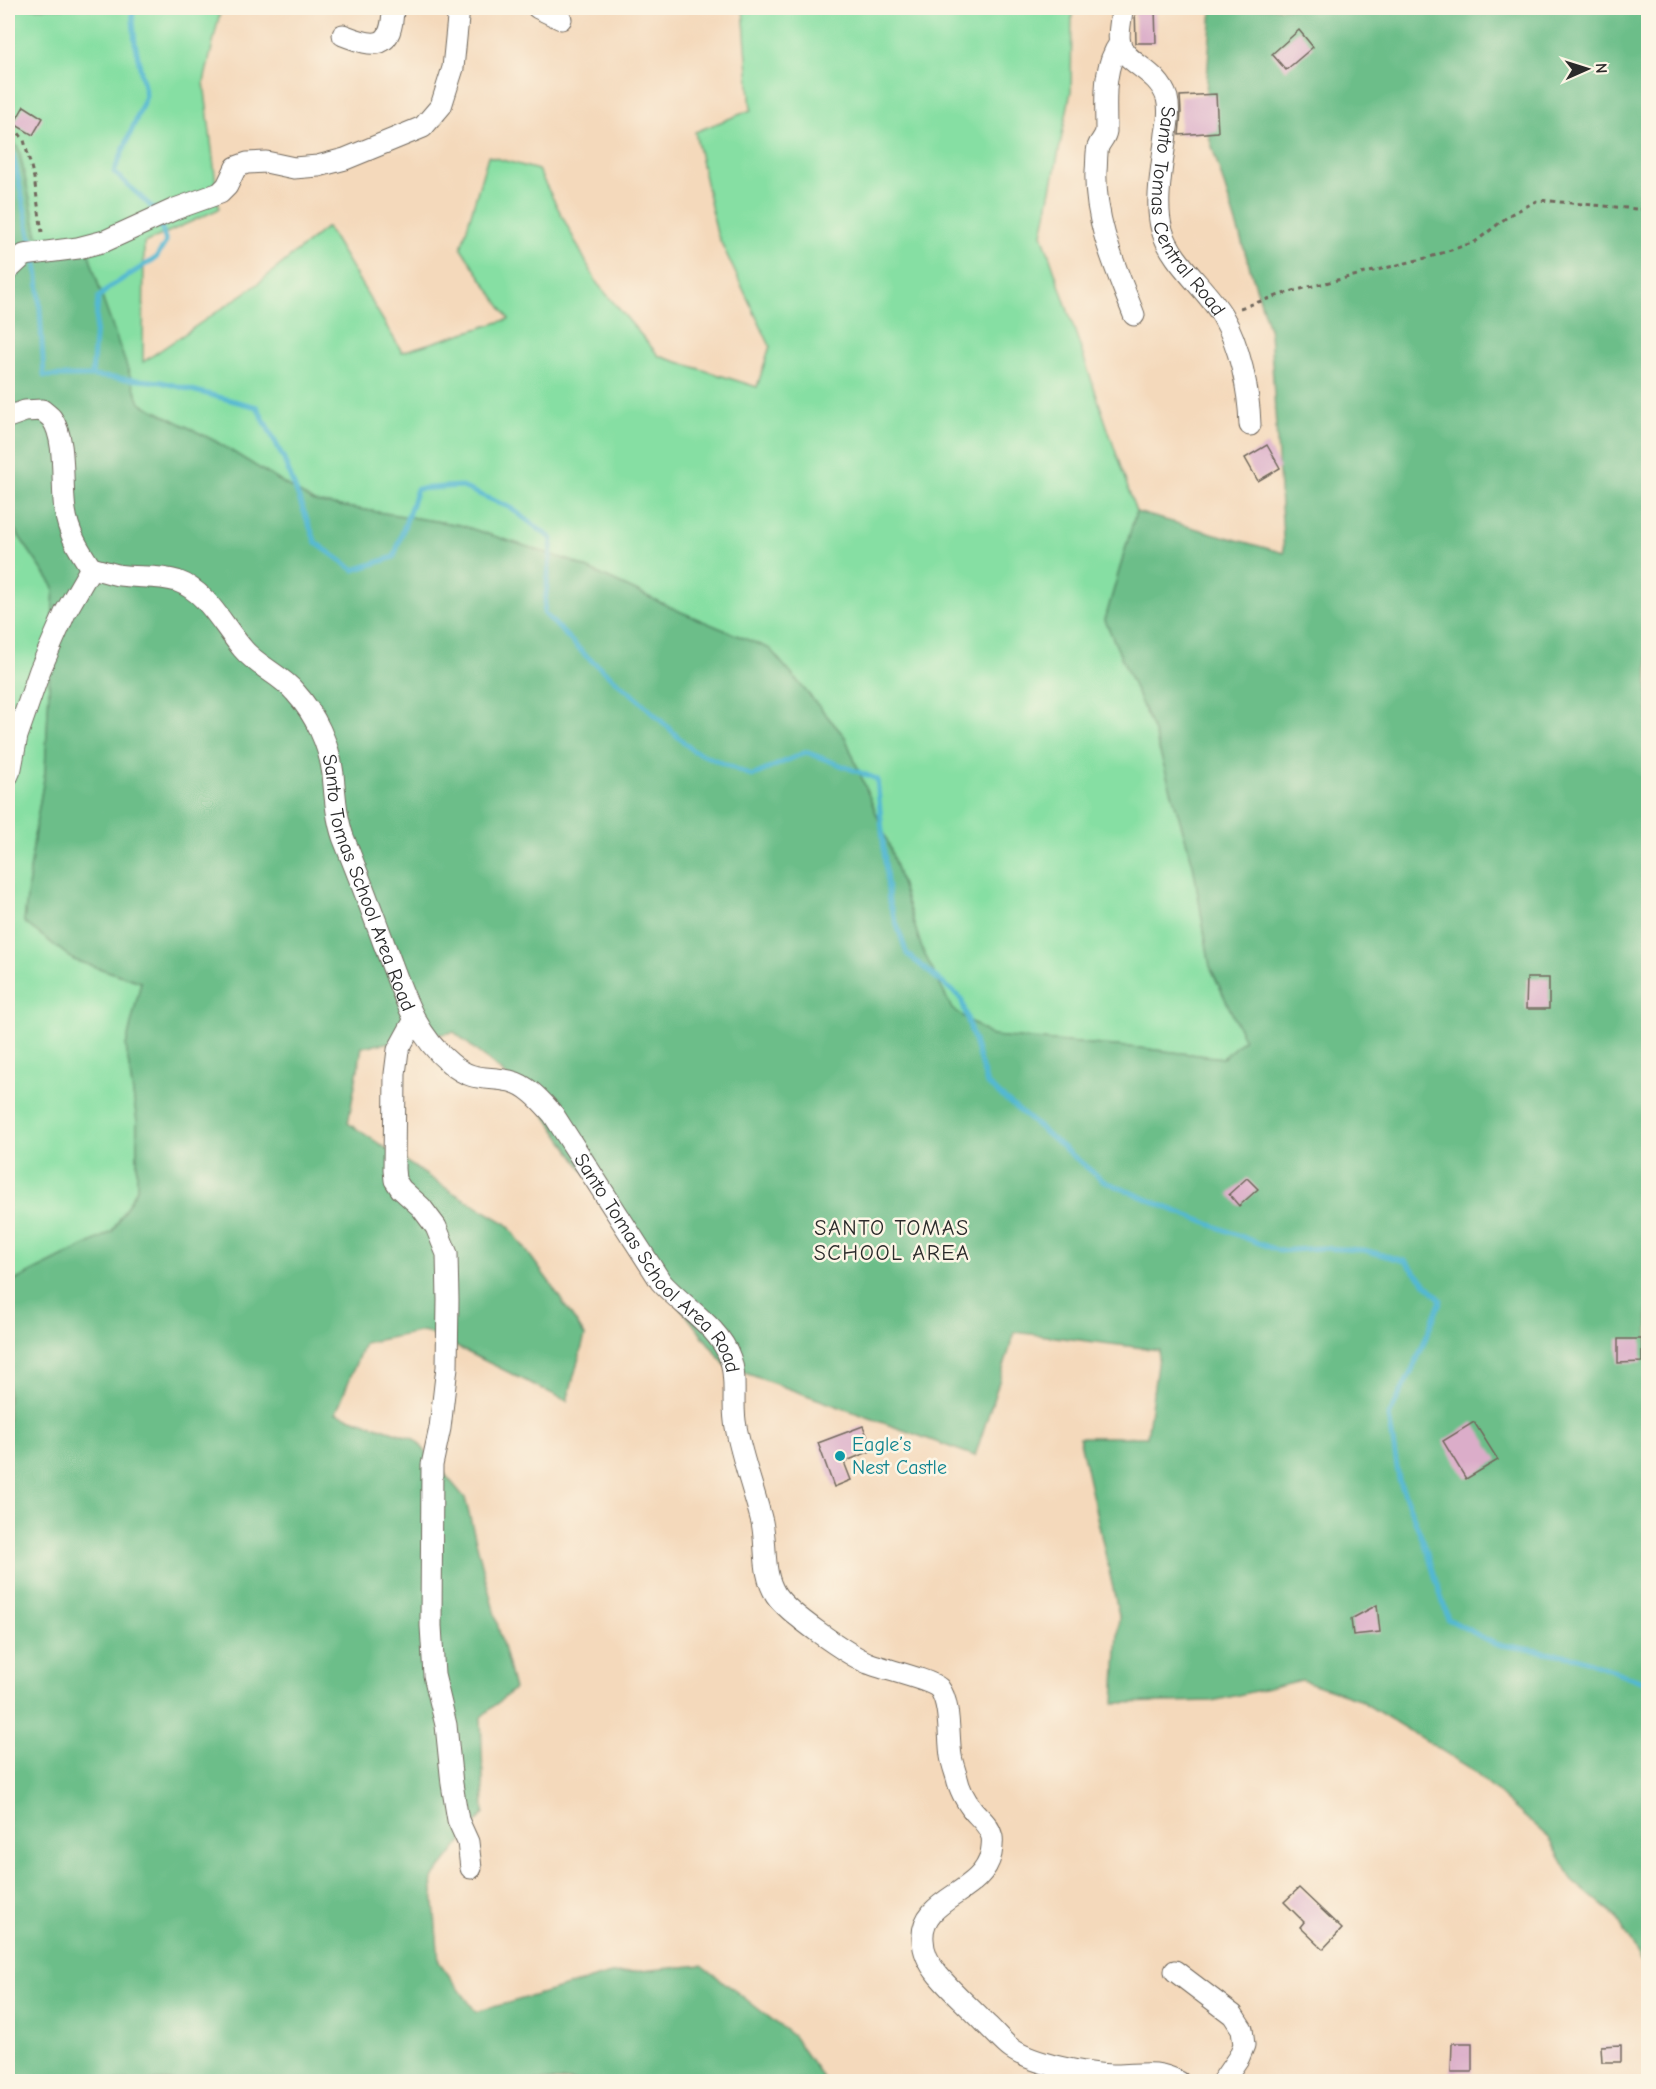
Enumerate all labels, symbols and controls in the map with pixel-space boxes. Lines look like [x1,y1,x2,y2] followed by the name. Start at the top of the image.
[1557,39,1617,99] north arrow
[1592,63,1610,74] text: N
[1147,106,1230,320] street label: Santo Tomas Central Road
[317,752,420,1015] street label: Santo Tomas School Area Road
[569,1149,744,1374] street label: Santo Tomas School Area Road
[814,1215,970,1266] district label: SANTO TOMAS SCHOOL AREA
[852,1433,947,1479] place label: Eagle’s Nest Castle
[833,1449,847,1463] marker: Eagle’s Nest Castle

